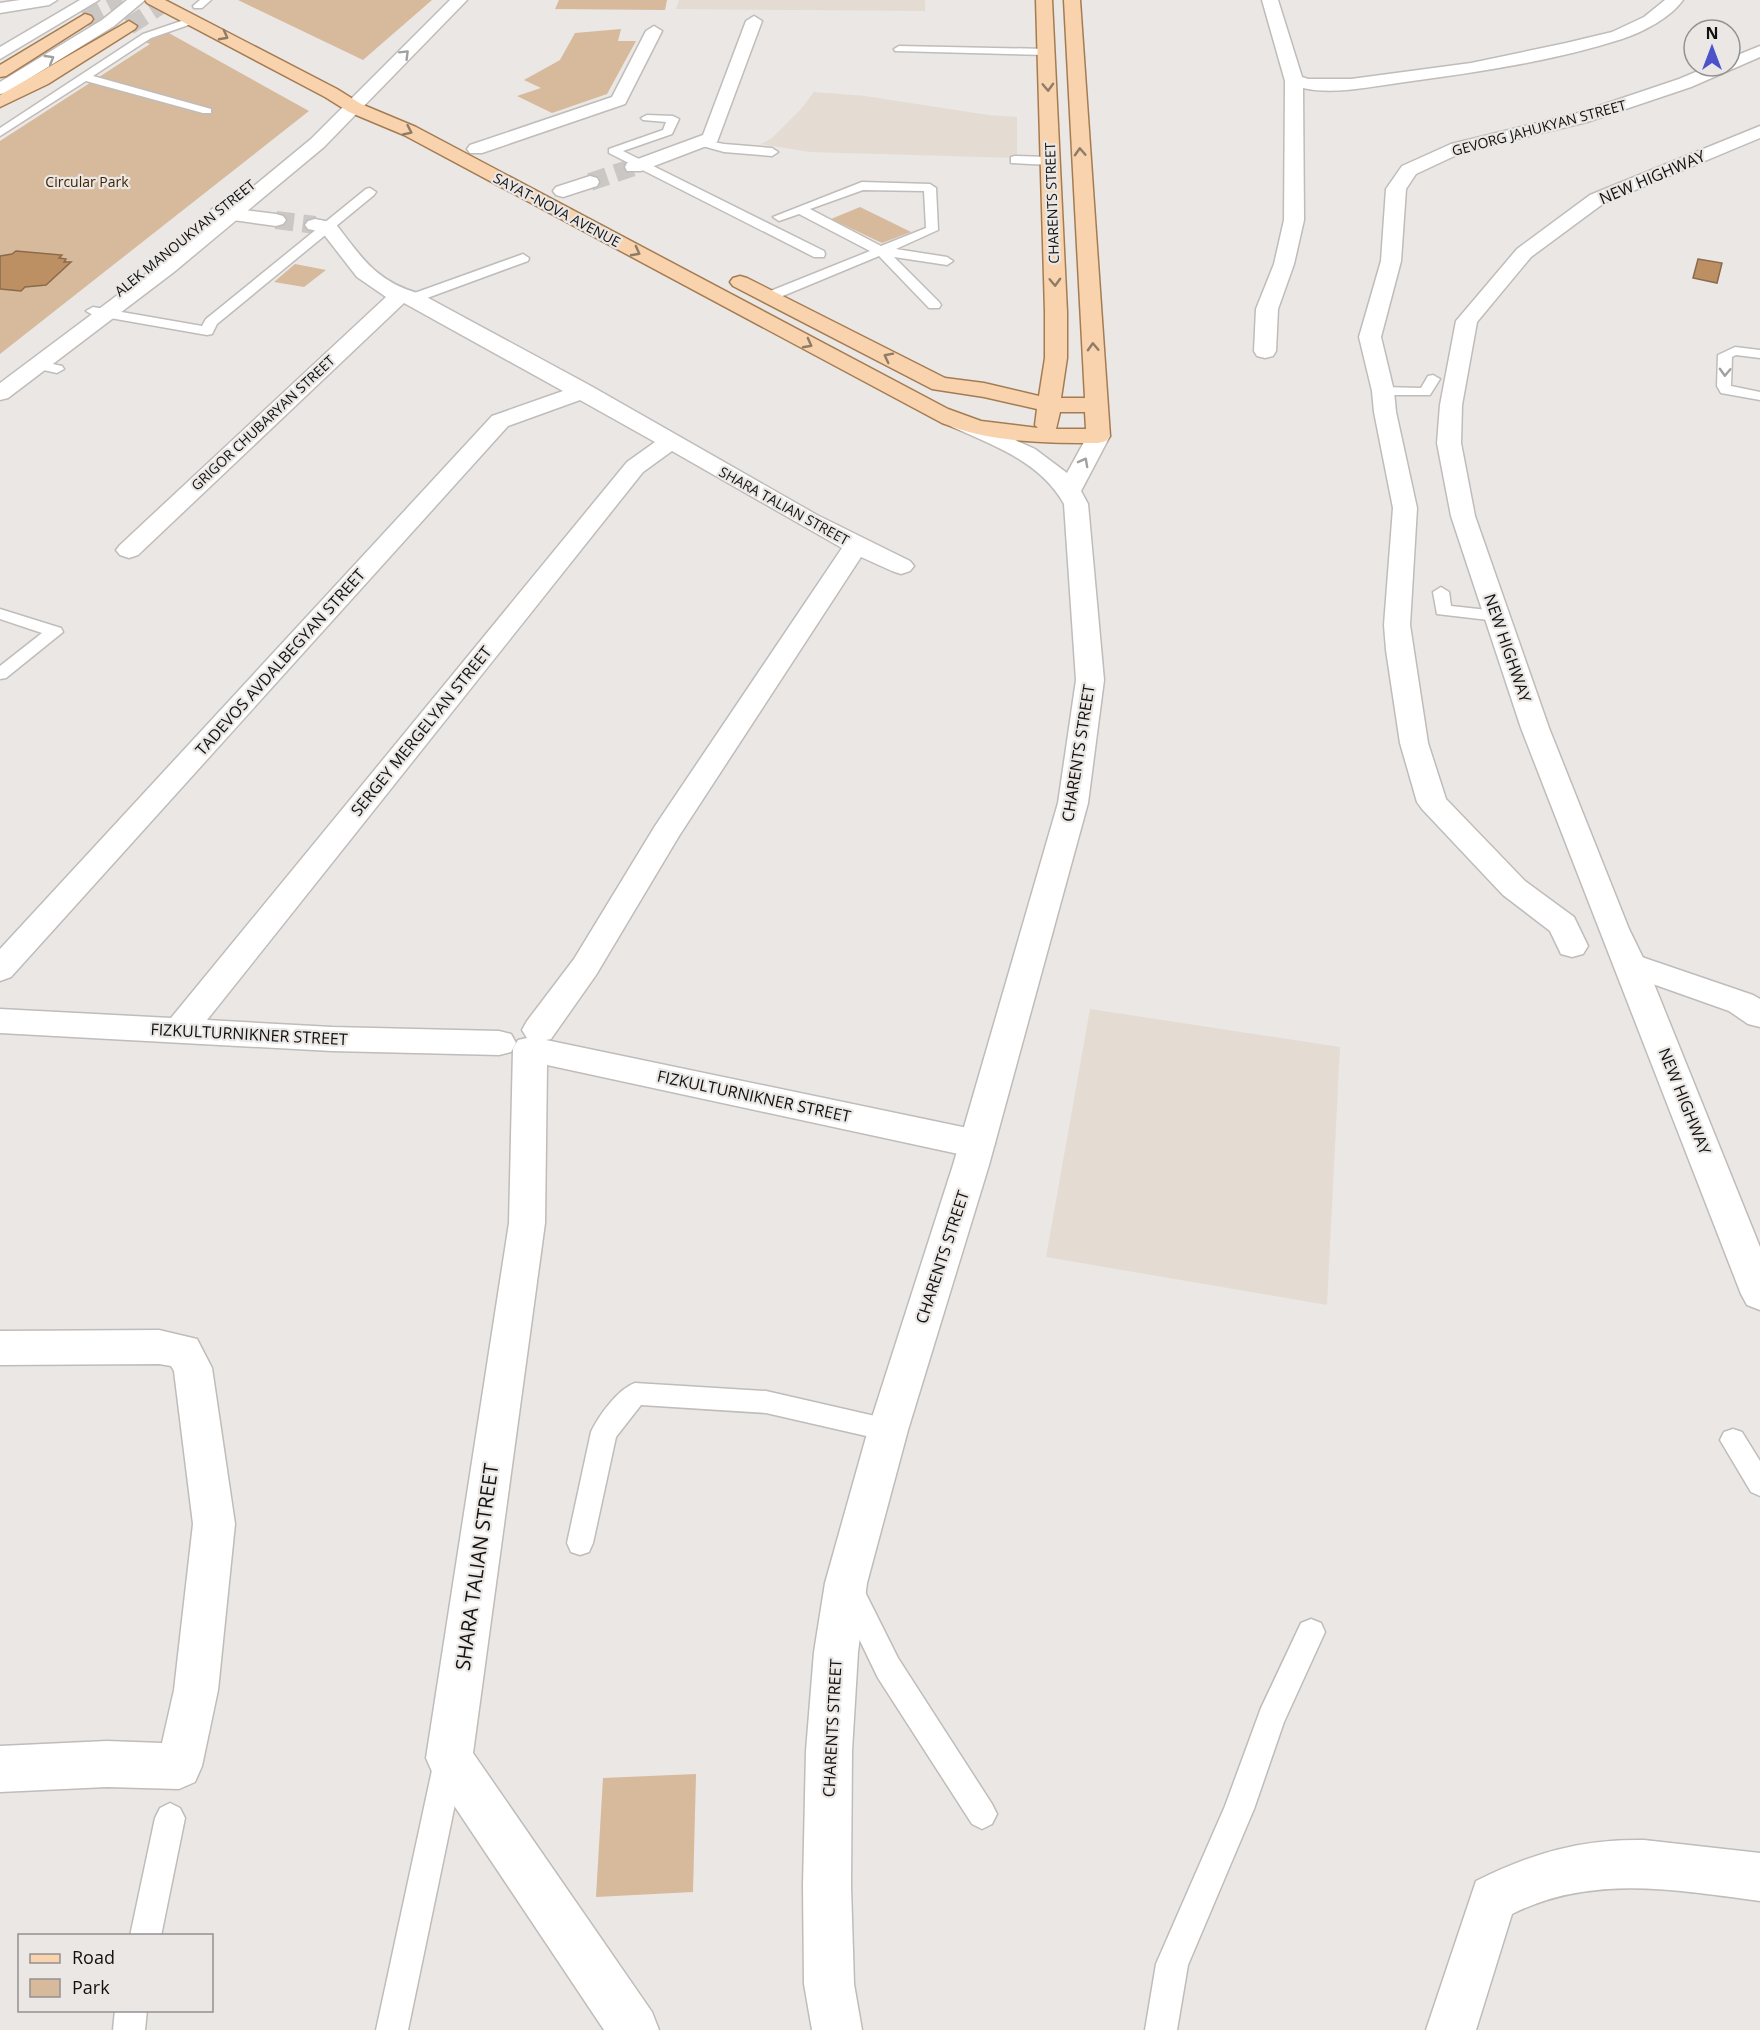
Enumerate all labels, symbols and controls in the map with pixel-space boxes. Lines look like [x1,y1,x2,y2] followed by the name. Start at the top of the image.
[1682,18,1742,78] north arrow
[1705,22,1719,44] text: N
[218,29,228,40] one-way arrow
[398,50,409,60] one-way arrow
[44,54,54,66] one-way arrow
[1041,82,1054,91] one-way arrow
[1450,95,1628,160] street label: GEVORG JAHUKYAN STREET
[402,123,413,135] one-way arrow
[1040,142,1063,264] street label: CHARENTS STREET
[1596,145,1709,209] street label: NEW HIGHWAY
[1073,148,1086,157] one-way arrow
[490,168,624,251] street label: SAYAT-NOVA AVENUE
[45,172,129,191] park label: Circular Park
[110,175,259,300] street label: ALEK MANOUKYAN STREET
[630,245,640,256] one-way arrow
[1048,277,1061,286] one-way arrow
[802,337,812,348] one-way arrow
[1087,342,1100,351] one-way arrow
[187,351,339,494] street label: GRIGOR CHUBARYAN STREET
[883,353,894,364] one-way arrow
[1718,367,1731,376] one-way arrow
[1077,458,1088,469] one-way arrow
[716,462,853,549] street label: SHARA TALIAN STREET
[190,564,370,760] street label: TADEVOS AVDALBEGYAN STREET
[1479,591,1537,705] street label: NEW HIGHWAY
[346,641,497,821] street label: SERGEY MERGELYAN STREET
[1056,683,1100,823] street label: CHARENTS STREET
[150,1018,348,1050] street label: FIZKULTURNIKNER STREET
[1654,1044,1716,1158] street label: NEW HIGHWAY
[655,1065,853,1127] street label: FIZKULTURNIKNER STREET
[910,1188,974,1326] street label: CHARENTS STREET
[449,1462,504,1672] street label: SHARA TALIAN STREET
[817,1658,847,1798] street label: CHARENTS STREET
[18,1934,213,2012] legend
[72,1945,115,1969] text: Road
[72,1975,110,1999] text: Park

